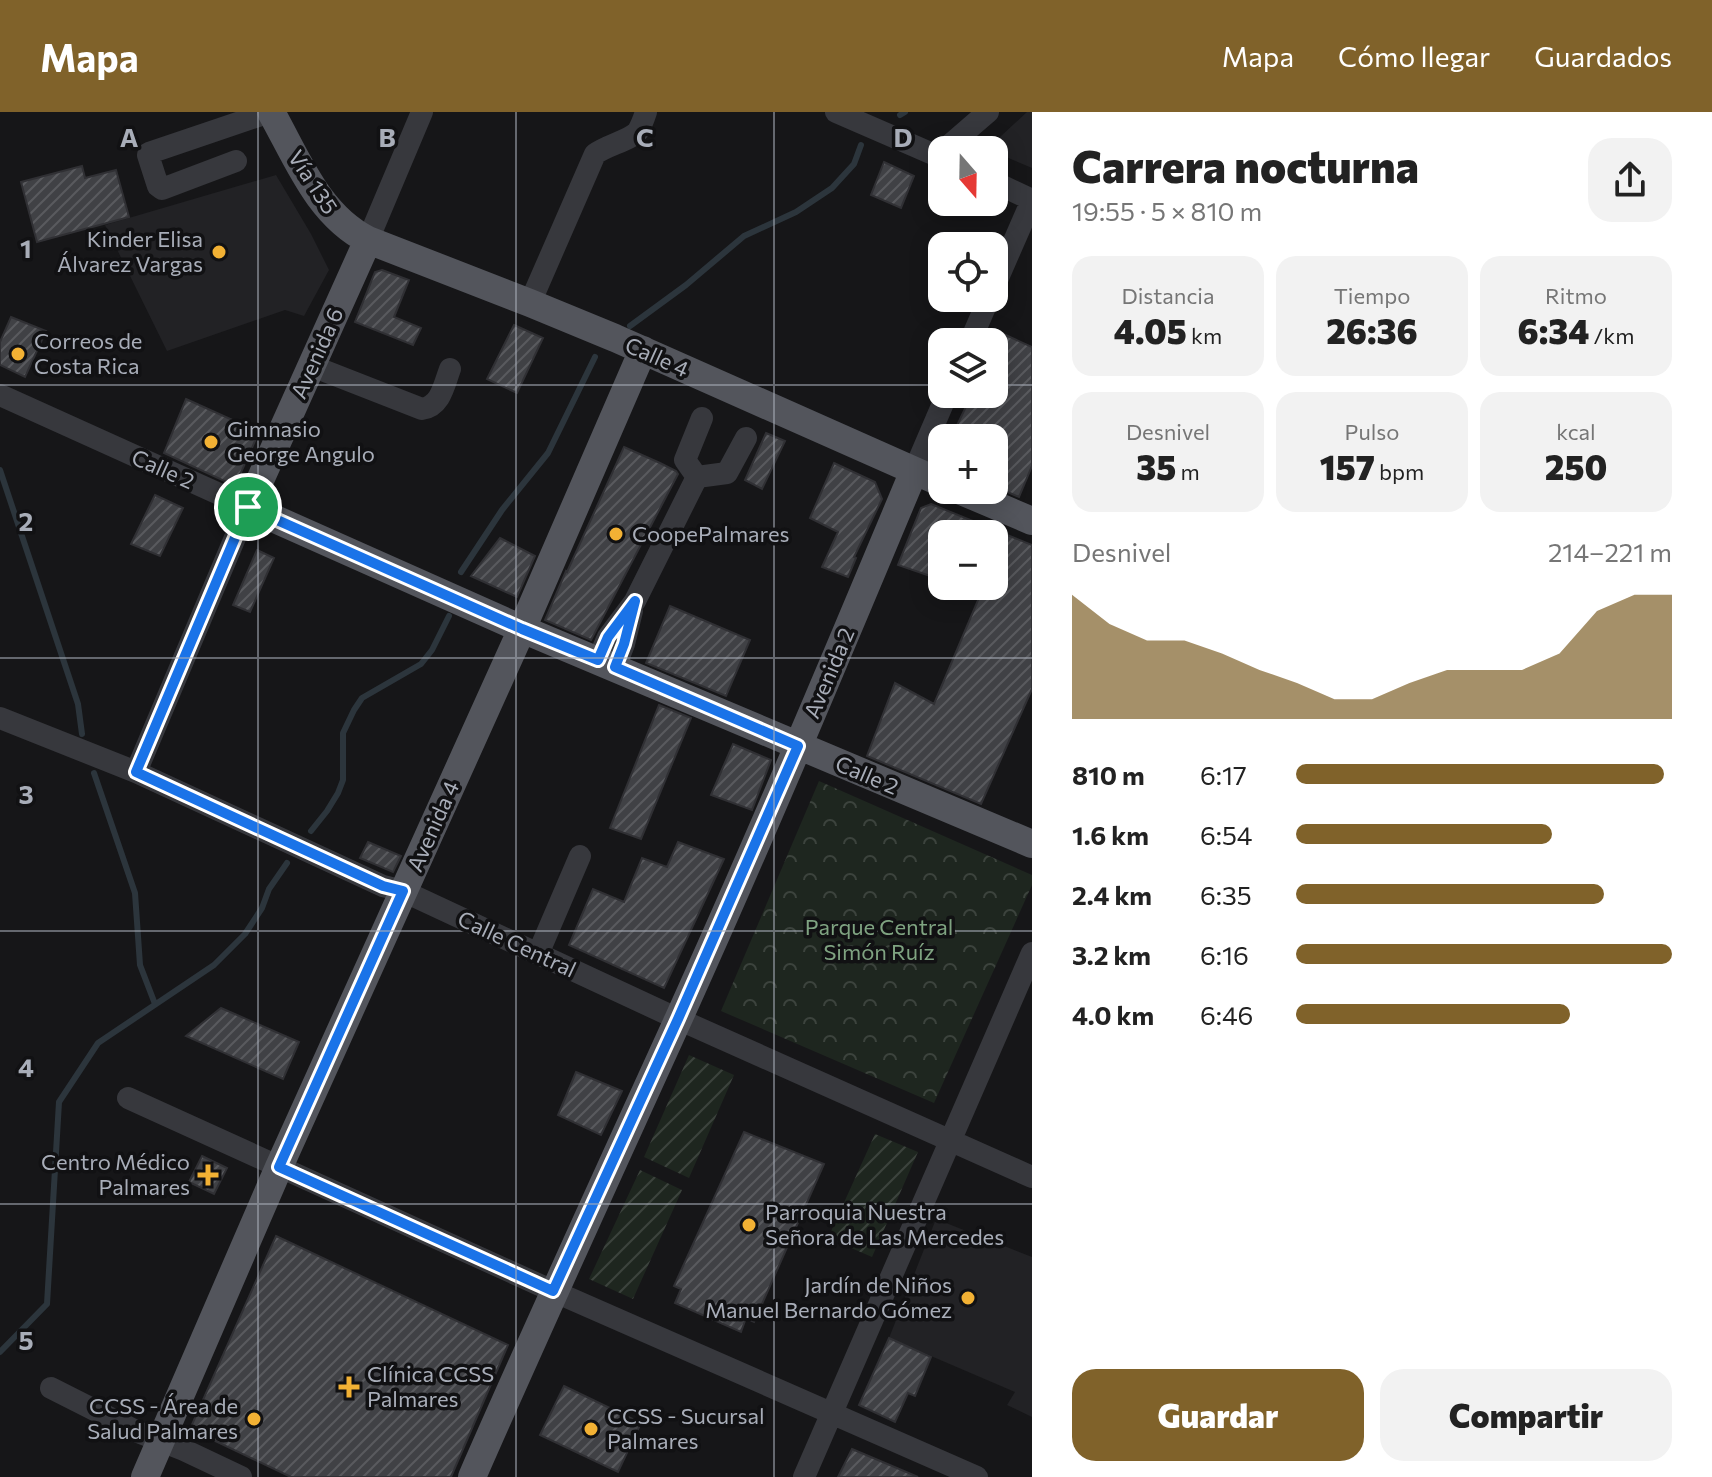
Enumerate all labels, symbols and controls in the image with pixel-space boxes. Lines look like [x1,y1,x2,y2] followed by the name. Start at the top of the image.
[40,33,139,80] text: Mapa
[1222,39,1294,73] text: Mapa
[1338,39,1490,73] text: Cómo llegar
[1534,39,1672,73] text: Guardados
[120,121,139,152] text: A
[378,121,396,152] text: B
[636,121,654,152] text: C
[893,121,913,152] text: D
[928,136,1008,216] north arrow
[928,136,1008,600] map controls
[1072,138,1419,192] text: Carrera nocturna
[1588,138,1672,222] button: share
[283,145,344,219] street label: Vía 135
[1072,195,1262,226] text: 19:55 · 5 × 810 m
[57,225,203,277] place label: Kinder Elisa Álvarez Vargas
[20,232,32,263] text: 1
[928,232,1008,312] button: locate
[210,243,228,261] marker: Kinder Elisa Álvarez Vargas
[1122,282,1214,309] text: Distancia
[1334,282,1410,309] text: Tiempo
[1545,282,1607,309] text: Ritmo
[285,303,349,403] street label: Avenida 6
[1114,309,1187,351] text: 4.05
[1326,309,1418,351] text: 26:36
[1518,309,1589,351] text: 6:34
[1187,322,1222,349] text: km
[1589,322,1634,349] text: /km
[34,327,142,379] place label: Correos de Costa Rica
[928,328,1008,408] button: layers
[621,331,693,382] street label: Calle 4
[9,345,27,363] marker: Correos de Costa Rica
[227,415,375,467] place label: Gimnasio George Angulo
[1126,418,1210,445] text: Desnivel
[1345,418,1399,445] text: Pulso
[1556,418,1596,445] text: kcal
[928,424,1008,504] button: +
[202,433,220,451] marker: Gimnasio George Angulo
[128,443,199,494] street label: Calle 2
[1136,445,1176,487] text: 35
[1320,445,1375,487] text: 157
[1545,445,1607,487] text: 250
[1176,458,1200,485] text: m
[1375,458,1424,485] text: bpm
[214,473,282,541] pin
[226,485,270,529] icon: arrive
[19,505,33,536] text: 2
[632,520,790,547] place label: CoopePalmares
[928,520,1008,600] button: −
[607,525,625,543] marker: CoopePalmares
[1072,536,1171,567] text: Desnivel
[1548,536,1672,567] text: 214–221 m
[797,623,860,722] street label: Avenida 2
[832,749,903,800] street label: Calle 2
[1072,759,1145,790] text: 810 m
[1200,759,1247,790] text: 6:17
[401,776,465,875] street label: Avenida 4
[18,778,34,809] text: 3
[1072,819,1149,850] text: 1.6 km
[1200,819,1252,850] text: 6:54
[1072,879,1152,910] text: 2.4 km
[1200,879,1252,910] text: 6:35
[454,904,581,983] street label: Calle Central
[805,913,953,965] park label: Parque Central Simón Ruíz
[1072,939,1151,970] text: 3.2 km
[1200,939,1249,970] text: 6:16
[1072,999,1154,1030] text: 4.0 km
[1200,999,1253,1030] text: 6:46
[18,1051,34,1082] text: 4
[41,1148,190,1200] place label: Centro Médico Palmares
[197,1164,219,1186] marker: Centro Médico Palmares
[765,1198,1004,1250] place label: Parroquia Nuestra Señora de Las Mercedes
[740,1216,758,1234] marker: Parroquia Nuestra Señora de Las Mercedes
[705,1271,952,1323] place label: Jardín de Niños Manuel Bernardo Gómez
[959,1289,977,1307] marker: Jardín de Niños Manuel Bernardo Gómez
[18,1324,34,1355] text: 5
[367,1360,494,1412] place label: Clínica CCSS Palmares
[1072,1369,1364,1461] button: Guardar
[1380,1369,1672,1461] button: Compartir
[338,1376,360,1398] marker: Clínica CCSS Palmares
[87,1392,238,1444] place label: CCSS - Área de Salud Palmares
[607,1402,765,1454] place label: CCSS - Sucursal Palmares
[245,1410,263,1428] marker: CCSS - Área de Salud Palmares
[582,1420,600,1438] marker: CCSS - Sucursal Palmares

